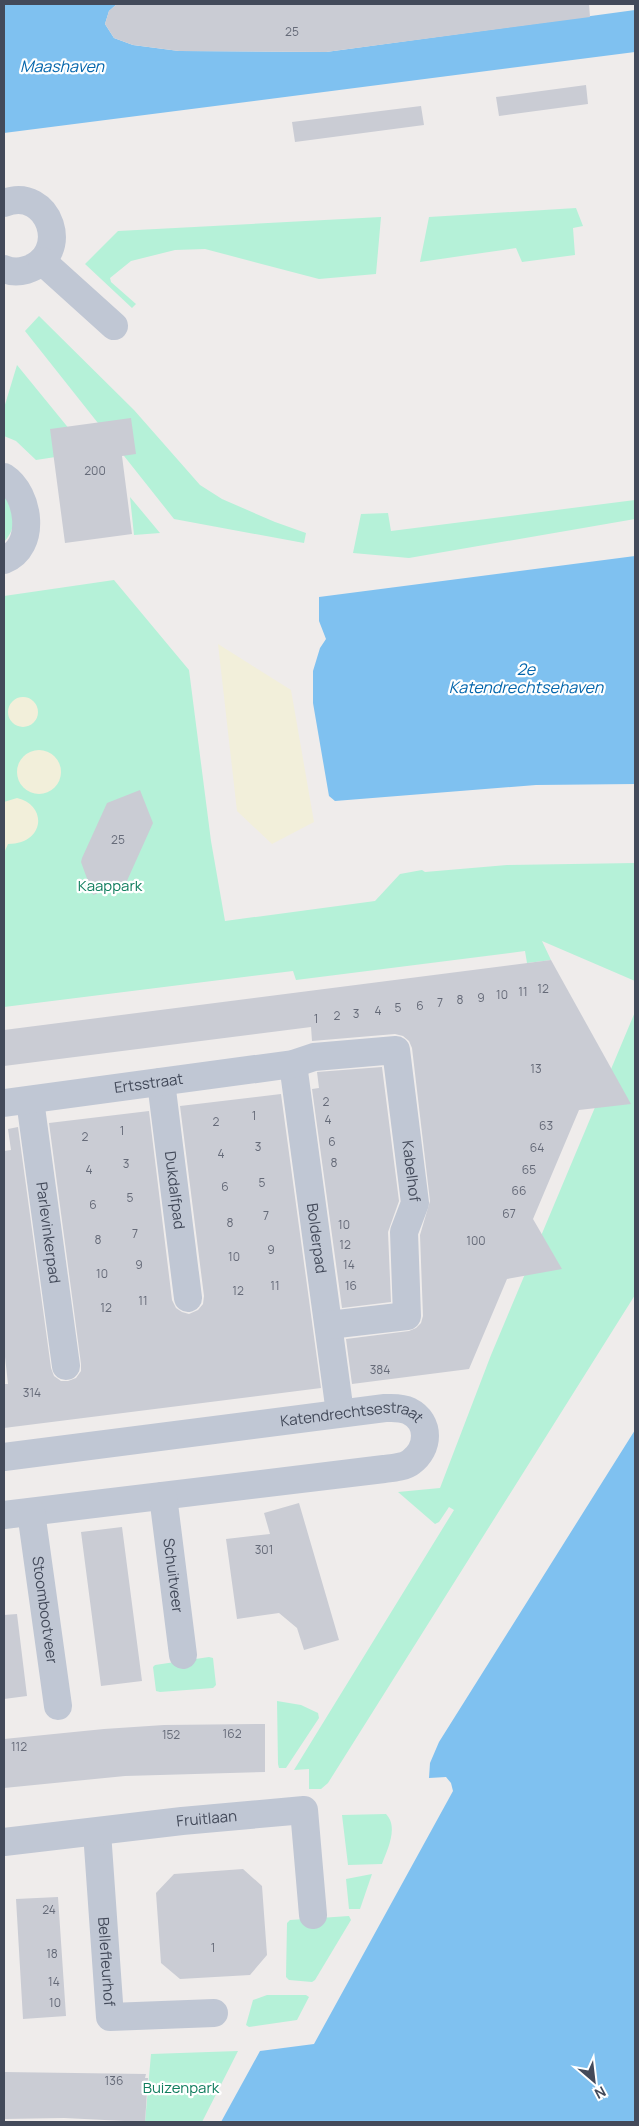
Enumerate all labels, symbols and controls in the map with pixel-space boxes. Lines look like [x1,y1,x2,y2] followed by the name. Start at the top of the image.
[285,23,299,40] house number: 25
[20,55,105,77] water label: Maashaven
[84,462,106,479] house number: 200
[449,658,604,698] water label: 2e Katendrechtsehaven
[111,831,125,848] house number: 25
[78,875,143,896] park label: Kaappark
[537,980,549,997] house number: 12
[518,983,528,1000] house number: 11
[496,986,508,1003] house number: 10
[477,989,485,1006] house number: 9
[457,991,464,1008] house number: 8
[437,994,443,1011] house number: 7
[416,997,424,1014] house number: 6
[395,999,402,1016] house number: 5
[374,1002,382,1019] house number: 4
[353,1005,359,1022] house number: 3
[334,1007,341,1024] house number: 2
[314,1010,318,1027] house number: 1
[530,1060,542,1077] house number: 13
[113,1068,185,1098] street label: Ertsstraat
[323,1093,330,1110] house number: 2
[252,1107,256,1124] house number: 1
[324,1111,332,1128] house number: 4
[213,1113,220,1130] house number: 2
[539,1117,553,1134] house number: 63
[120,1122,124,1139] house number: 1
[82,1128,89,1145] house number: 2
[328,1133,336,1150] house number: 6
[255,1138,261,1155] house number: 3
[397,1139,426,1203] street label: Kabelhof
[530,1139,544,1156] house number: 64
[217,1145,225,1162] house number: 4
[160,1150,190,1230] street label: Dukdalfpad
[331,1154,338,1171] house number: 8
[123,1155,129,1172] house number: 3
[85,1161,93,1178] house number: 4
[522,1161,536,1178] house number: 65
[259,1174,266,1191] house number: 5
[221,1178,229,1195] house number: 6
[31,1181,66,1285] street label: Parlevinkerpad
[512,1182,526,1199] house number: 66
[127,1189,134,1206] house number: 5
[89,1196,97,1213] house number: 6
[302,1202,332,1275] street label: Bolderpad
[502,1205,516,1222] house number: 67
[263,1207,269,1224] house number: 7
[227,1214,234,1231] house number: 8
[338,1216,350,1233] house number: 10
[132,1225,138,1242] house number: 7
[95,1231,102,1248] house number: 8
[466,1232,486,1249] house number: 100
[339,1236,351,1253] house number: 12
[267,1241,275,1258] house number: 9
[228,1248,240,1265] house number: 10
[135,1256,143,1273] house number: 9
[343,1256,355,1273] house number: 14
[96,1265,108,1282] house number: 10
[270,1277,280,1294] house number: 11
[345,1277,357,1294] house number: 16
[232,1282,244,1299] house number: 12
[138,1292,148,1309] house number: 11
[100,1299,112,1316] house number: 12
[370,1361,390,1378] house number: 384
[23,1384,41,1401] house number: 314
[279,1397,429,1431] street label: Katendrechtsestraat
[158,1537,189,1615] street label: Schuitveer
[255,1541,273,1558] house number: 301
[27,1555,63,1666] street label: Stoombootveer
[223,1725,242,1742] house number: 162
[162,1726,180,1743] house number: 152
[11,1738,27,1755] house number: 112
[175,1805,238,1832] street label: Fruitlaan
[42,1901,56,1918] house number: 24
[93,1916,120,2008] street label: Bellefleurhof
[211,1939,215,1956] house number: 1
[46,1945,58,1962] house number: 18
[48,1973,60,1990] house number: 14
[49,1994,61,2011] house number: 10
[569,2056,619,2106] north arrow
[105,2072,123,2089] house number: 136
[143,2077,220,2098] park label: Buizenpark
[591,2082,609,2104] text: N

